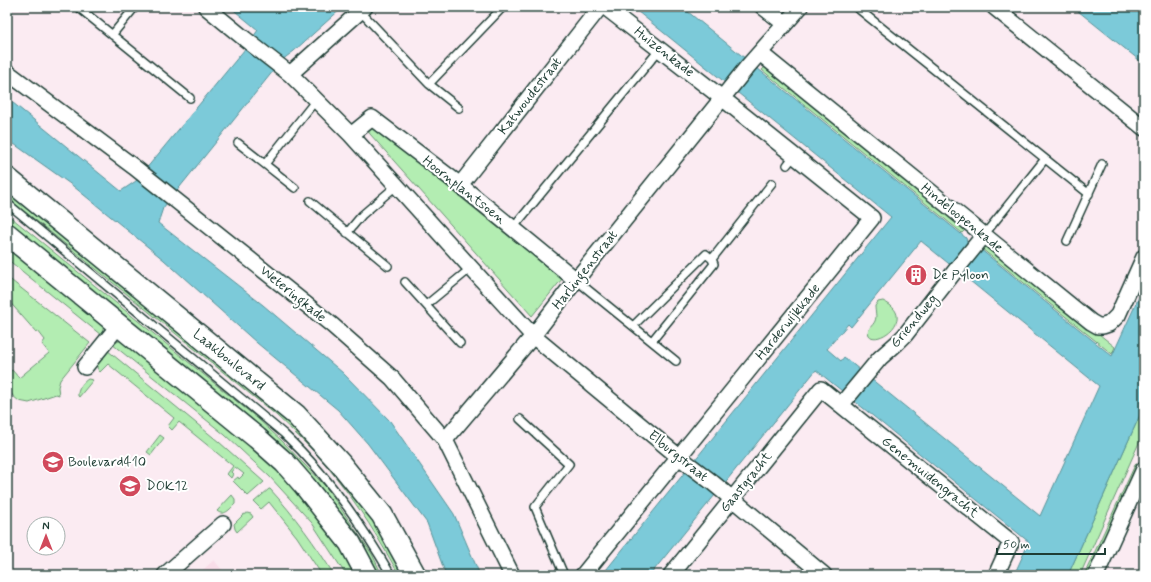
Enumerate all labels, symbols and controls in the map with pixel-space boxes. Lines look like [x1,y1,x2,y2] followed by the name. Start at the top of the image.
[630,23,698,81] street label: Huizenkade
[494,53,566,139] street label: Katwoudestraat
[419,152,509,228] street label: Hoornplantsoen
[917,179,1007,257] street label: Hindeloopenkade
[548,227,623,315] street label: Harlingenstraat
[255,262,330,328] street label: Weteringkade
[903,262,929,288] building icon: De Pyloon
[932,266,989,284] place label: De Pyloon
[752,280,824,364] street label: Harderwijkkade
[886,290,943,352] street label: Griendweg
[189,325,269,395] street label: Laakboulevard
[644,426,712,486] street label: Elburgstraat
[877,432,983,523] street label: Genemuidengracht
[716,447,777,516] street label: Gaastgracht
[40,449,66,475] school or university icon: Boulevard410
[68,453,146,471] place label: Boulevard410
[117,473,143,499] school or university icon: DOK12
[146,477,188,495] place label: DOK12
[26,516,66,556] north arrow
[42,520,50,534] text: N
[997,530,1105,556] scale bar
[1003,537,1030,553] text: 50 m

